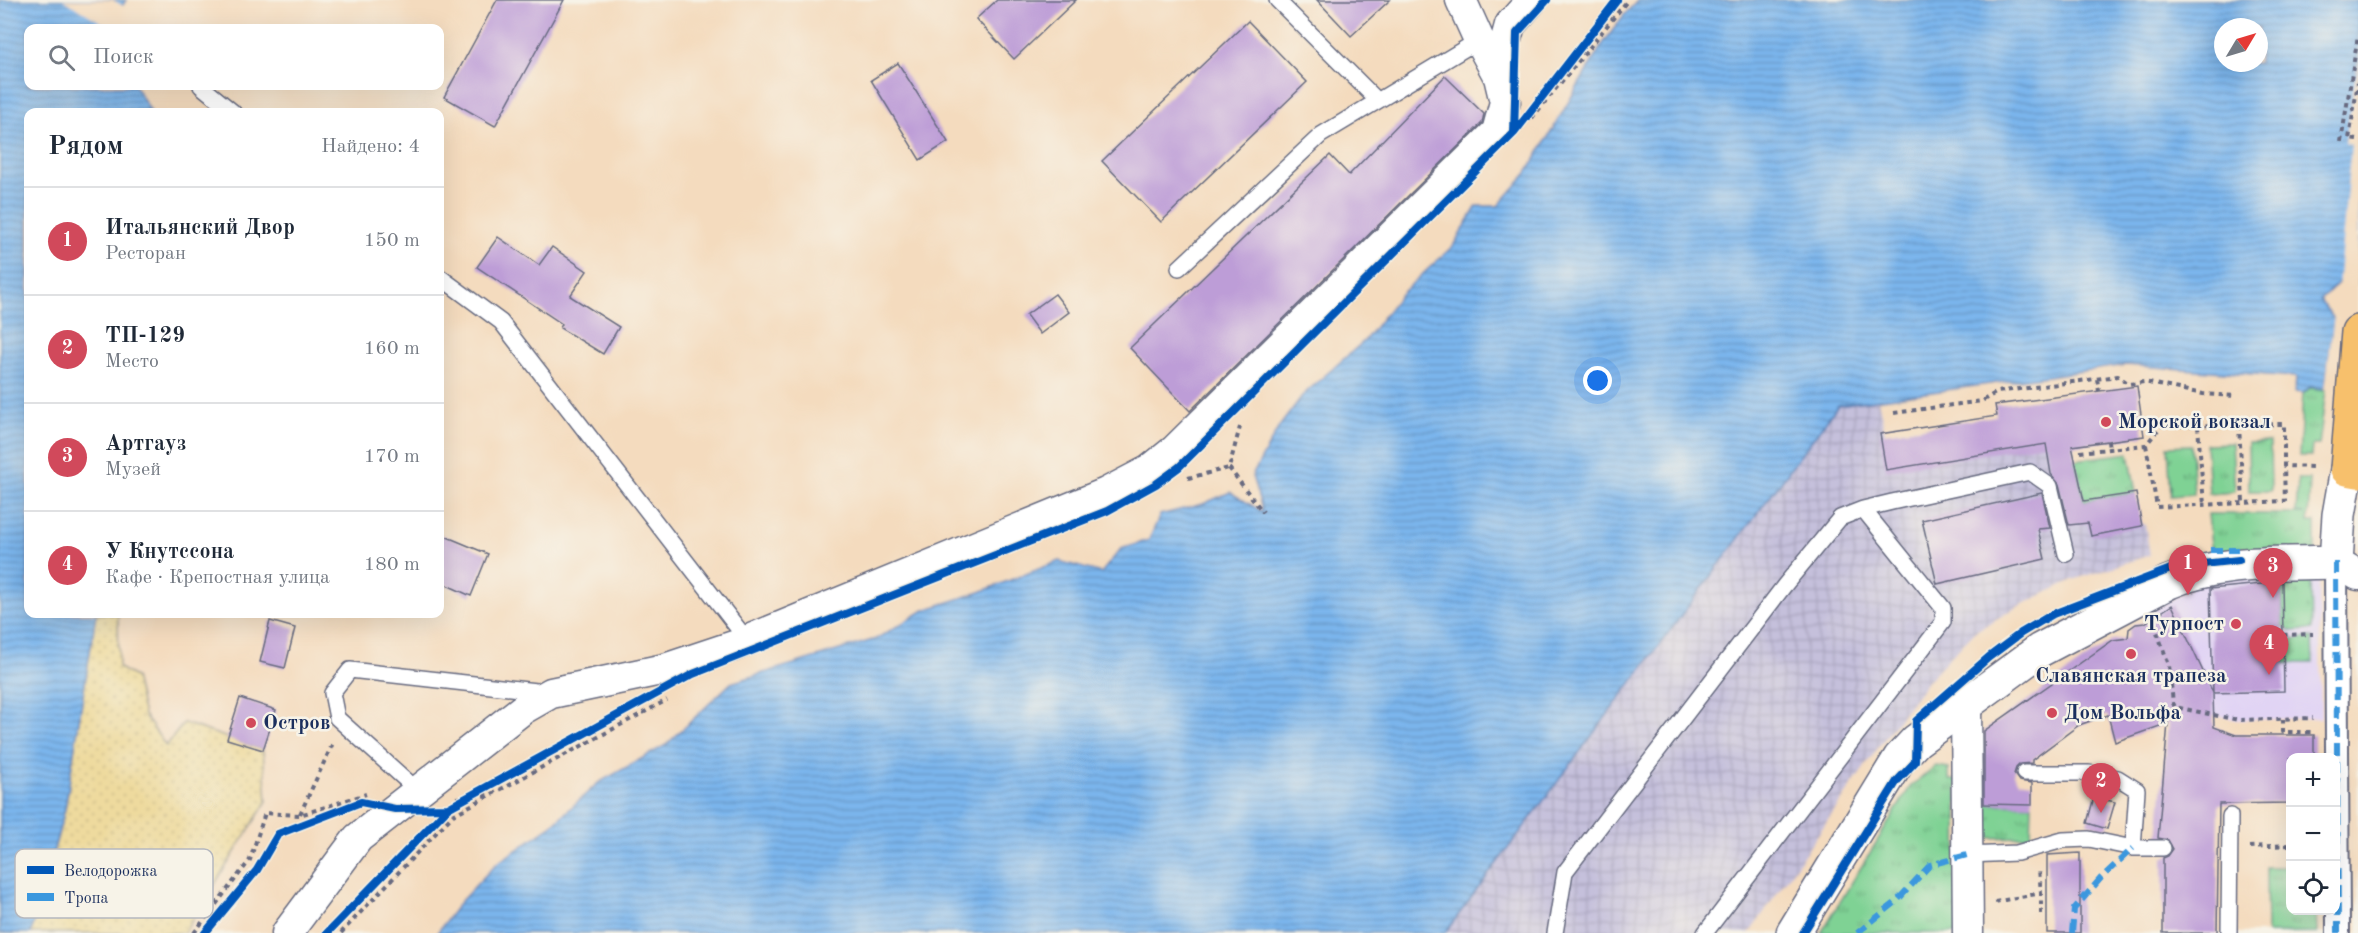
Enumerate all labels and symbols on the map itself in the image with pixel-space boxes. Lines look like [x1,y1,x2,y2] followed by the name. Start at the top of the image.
[2214,18,2268,72] north arrow
[1583,366,1612,395] your location
[2118,412,2271,433] place label: Морской вокзал
[2099,415,2113,429] marker: Морской вокзал
[2168,546,2208,595] pin: 1
[2254,548,2292,598] pin: 3
[2144,614,2224,635] place label: Турпост
[2229,617,2243,631] marker: Турпост
[2250,626,2288,675] pin: 4
[2124,647,2138,661] marker: Славянская трапеза
[2035,666,2227,687] place label: Славянская трапеза
[2064,703,2182,724] place label: Дом Вольфа
[2045,706,2059,720] marker: Дом Вольфа
[263,713,330,734] place label: Остров
[244,716,258,730] marker: Остров
[2082,764,2120,813] pin: 2
[15,849,213,918] legend
[64,864,157,880] text: Велодорожка
[64,891,108,907] text: Тропа

